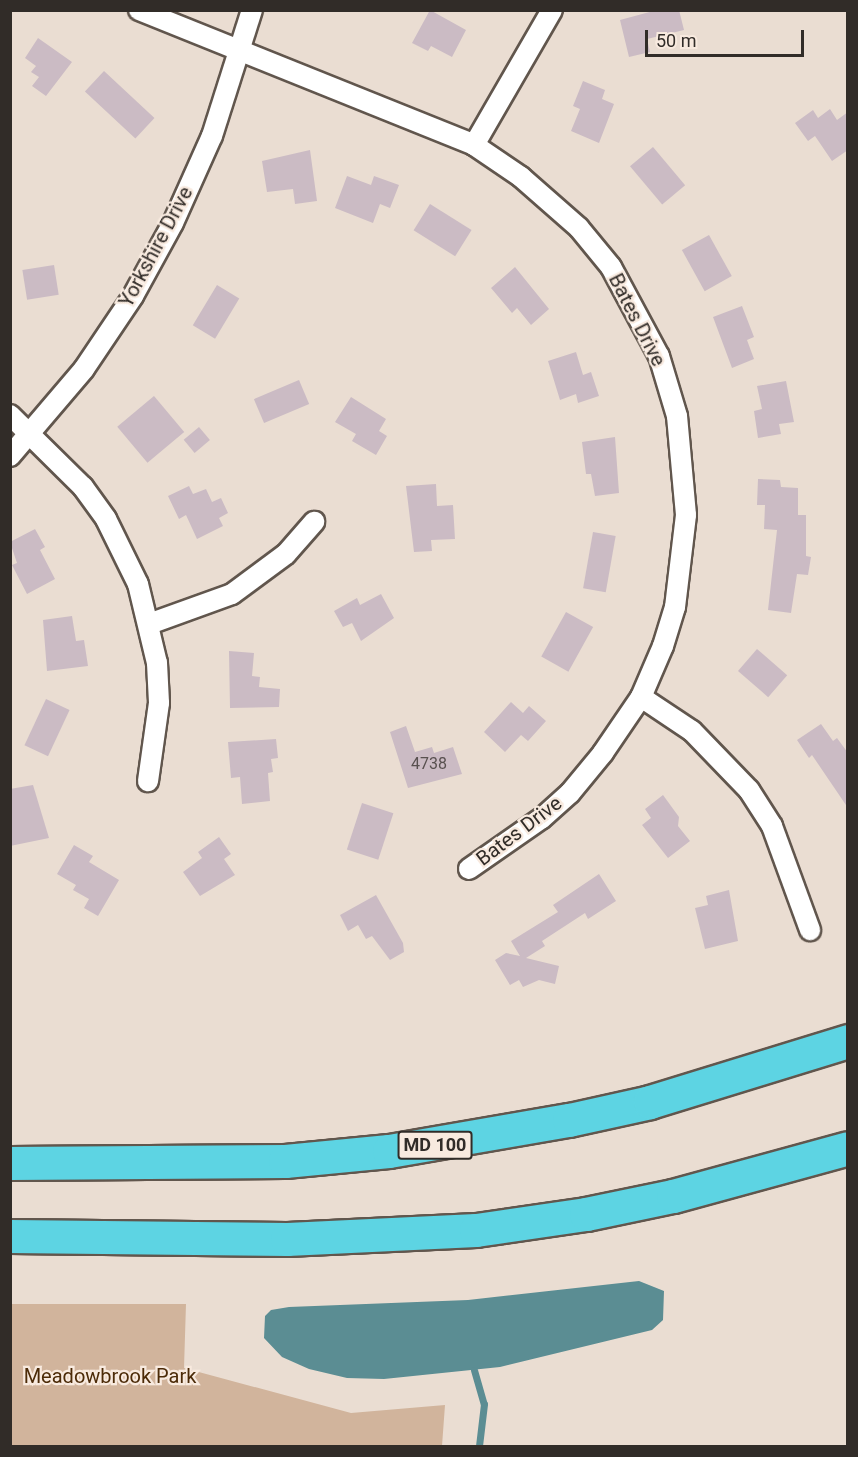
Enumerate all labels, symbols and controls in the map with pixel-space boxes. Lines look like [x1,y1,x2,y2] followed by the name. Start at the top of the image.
[648,18,807,56] scale bar
[656,30,696,51] text: 50 m
[114,183,198,311] street label: Yorkshire Drive
[603,270,671,370] street label: Bates Drive
[411,754,447,774] house number: 4738
[472,791,566,871] street label: Bates Drive
[398,1130,472,1160] road number: MD 100
[24,1364,196,1388] park label: Meadowbrook Park

